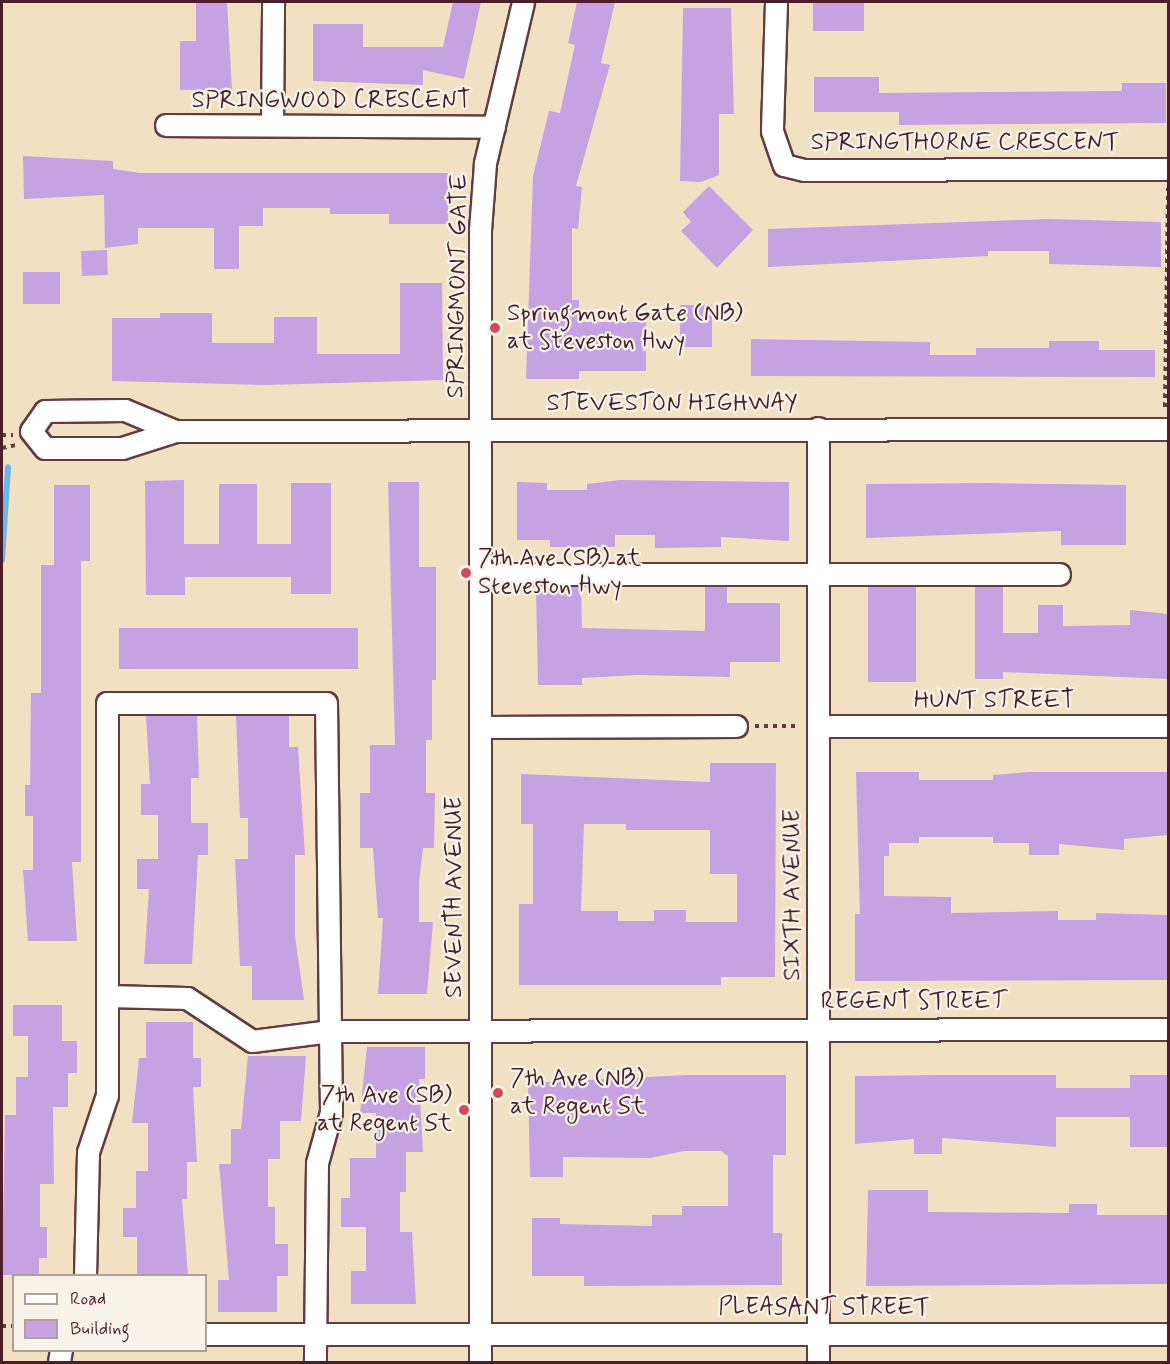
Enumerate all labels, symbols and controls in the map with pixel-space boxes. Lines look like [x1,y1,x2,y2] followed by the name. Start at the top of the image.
[188,87,474,115] street label: SPRINGWOOD CRESCENT
[809,129,1121,157] street label: SPRINGTHORNE CRESCENT
[442,172,474,400] street label: SPRINGMONT GATE
[507,300,736,356] place label: Springmont Gate (NB) at Steveston Hwy
[488,321,502,335] marker: Springmont Gate (NB) at Steveston Hwy
[546,390,798,418] street label: STEVESTON HIGHWAY
[478,545,641,601] place label: 7th Ave (SB) at Steveston Hwy
[459,566,473,580] marker: 7th Ave (SB) at Steveston Hwy
[914,687,1074,715] street label: HUNT STREET
[441,797,469,997] street label: SEVENTH AVENUE
[779,808,807,982] street label: SIXTH AVENUE
[820,988,1008,1016] street label: REGENT STREET
[510,1065,651,1121] place label: 7th Ave (NB) at Regent St
[311,1082,452,1138] place label: 7th Ave (SB) at Regent St
[491,1086,505,1100] marker: 7th Ave (NB) at Regent St
[457,1103,471,1117] marker: 7th Ave (SB) at Regent St
[12,1274,207,1352] legend
[70,1287,106,1311] text: Road
[717,1294,931,1322] street label: PLEASANT STREET
[70,1317,130,1341] text: Building

